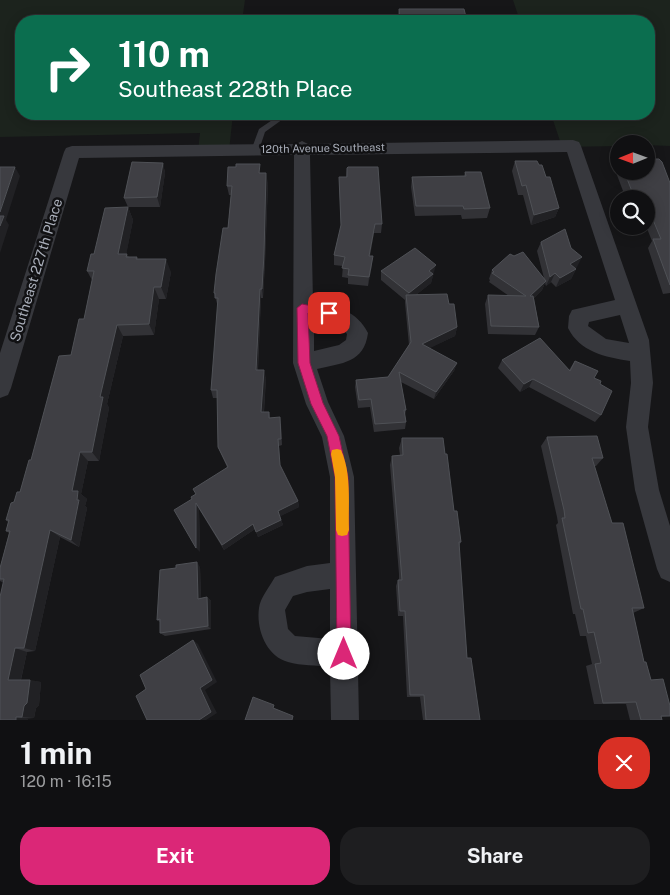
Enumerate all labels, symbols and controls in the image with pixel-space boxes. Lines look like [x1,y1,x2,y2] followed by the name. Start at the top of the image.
[118,34,210,75] text: 110 m
[35,35,100,100] icon: right
[118,76,352,102] text: Southeast 228th Place
[610,135,655,180] north arrow
[610,135,655,235] map controls
[261,141,385,155] street label: 120th Avenue Southeast
[610,190,655,235] button: search
[7,197,65,343] street label: Southeast 227th Place
[308,292,350,334] pin
[315,299,343,327] icon: arrive
[317,627,369,679] position arrow
[20,735,92,771] text: 1 min
[598,737,650,789] button: close
[20,772,112,791] text: 120 m · 16:15
[20,827,330,885] button: Exit
[340,827,650,885] button: Share

